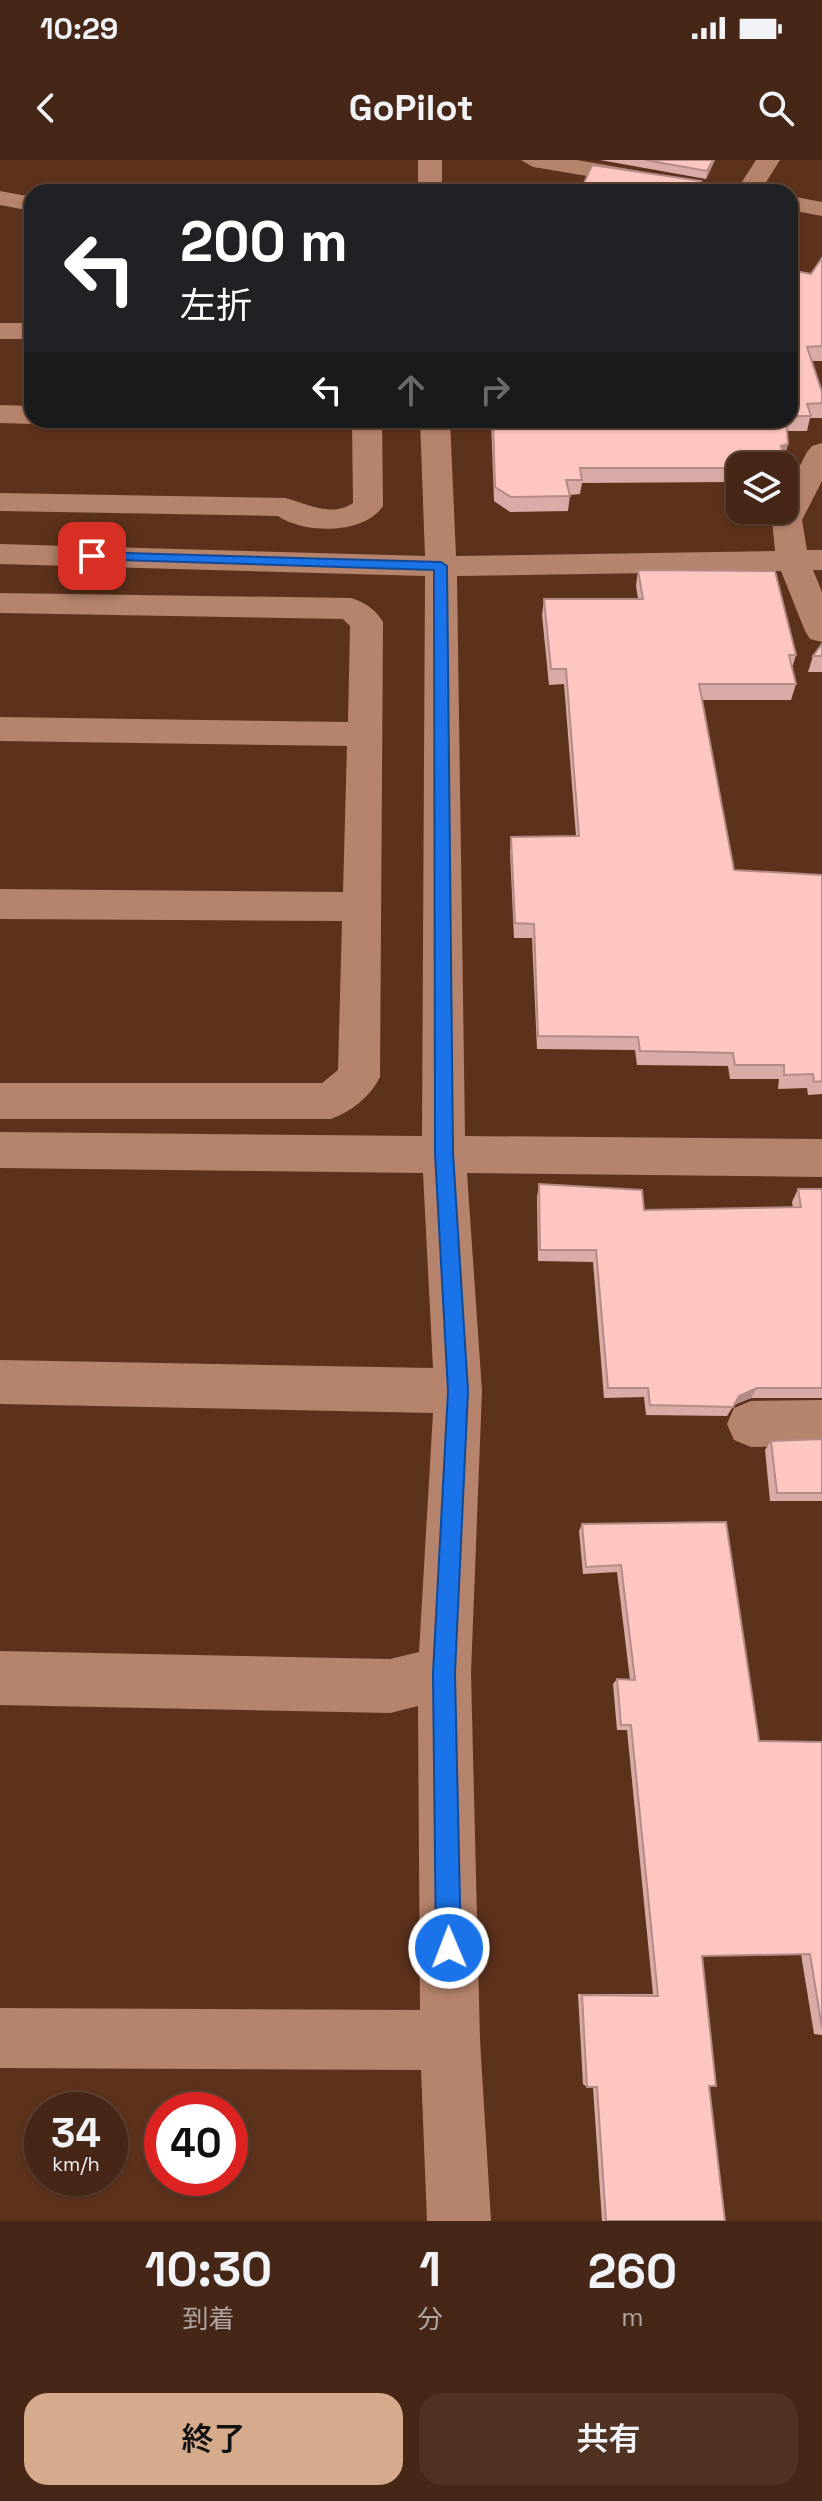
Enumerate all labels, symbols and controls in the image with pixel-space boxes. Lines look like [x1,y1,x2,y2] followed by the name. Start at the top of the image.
[40,9,118,48] text: 10:29
[349,85,473,131] text: GoPilot
[24,86,68,130] icon: back
[754,86,798,130] icon: search
[180,206,348,277] text: 200 m
[48,216,152,320] icon: left
[180,283,252,329] text: 左折
[305,368,349,412] icon: left
[389,368,433,412] icon: ahead
[473,368,517,412] icon: right
[726,452,798,524] map controls
[726,452,798,524] button: layers
[58,522,126,590] pin
[70,534,114,578] icon: arrive
[407,1906,491,1990] position arrow
[144,2092,248,2196] speed limit sign: 40
[51,2108,101,2159] text: 34
[52,2151,100,2177] text: km/h
[145,2239,272,2300] text: 10:30
[419,2239,441,2300] text: 1
[588,2241,677,2302] text: 260
[621,2300,644,2334] text: m
[183,2302,235,2336] text: 到着
[417,2302,443,2336] text: 分
[24,2393,403,2485] button: 終了
[419,2393,798,2485] button: 共有

